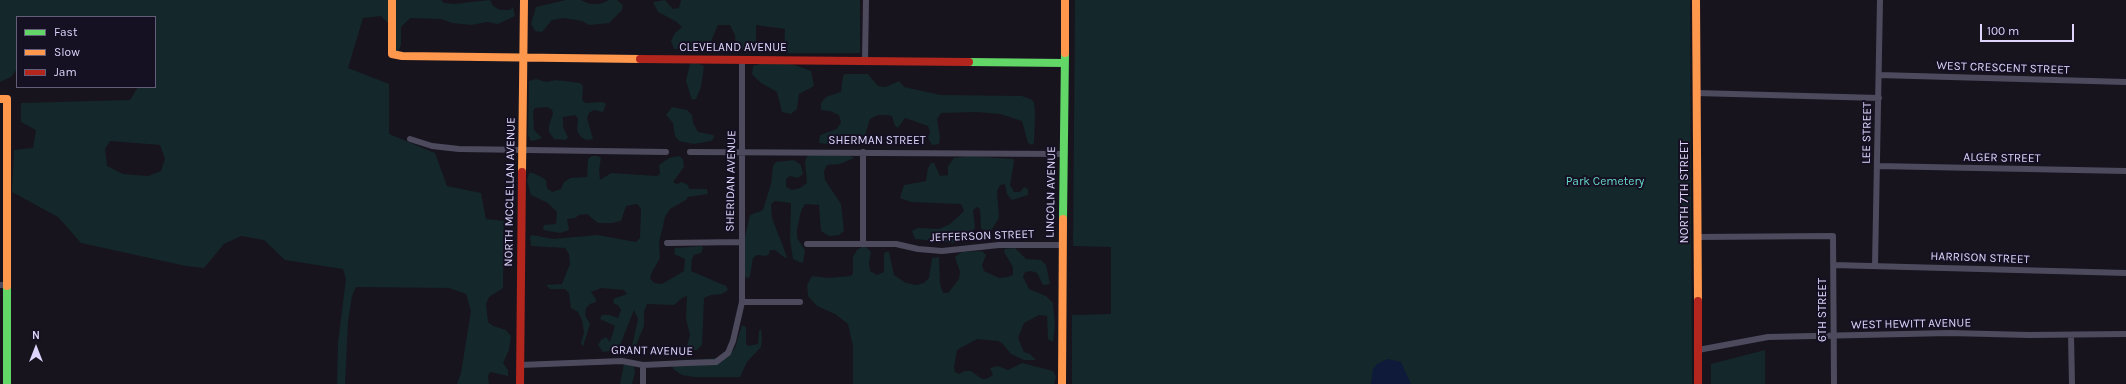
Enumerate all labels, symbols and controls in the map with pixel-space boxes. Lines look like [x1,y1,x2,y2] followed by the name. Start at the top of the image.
[16,16,156,88] legend
[1982,16,2076,42] scale bar
[1987,24,2019,38] text: 100 m
[54,25,77,39] text: Fast
[679,41,787,55] street label: CLEVELAND AVENUE
[54,45,80,59] text: Slow
[1936,58,2070,78] street label: WEST CRESCENT STREET
[54,65,77,79] text: Jam
[1859,102,1875,164] street label: LEE STREET
[501,117,519,267] street label: NORTH MCCLELLAN AVENUE
[723,130,739,232] street label: SHERIDAN AVENUE
[828,134,926,148] street label: SHERMAN STREET
[1678,141,1692,243] street label: NORTH 7TH STREET
[1043,146,1059,238] street label: LINCOLN AVENUE
[1963,150,2041,166] street label: ALGER STREET
[1566,175,1644,189] park label: Park Cemetery
[930,227,1034,245] street label: JEFFERSON STREET
[1930,249,2030,267] street label: HARRISON STREET
[1816,278,1830,342] street label: 6TH STREET
[1851,316,1971,332] street label: WEST HEWITT AVENUE
[16,328,56,368] north arrow
[32,329,40,342] text: N
[611,343,693,359] street label: GRANT AVENUE

